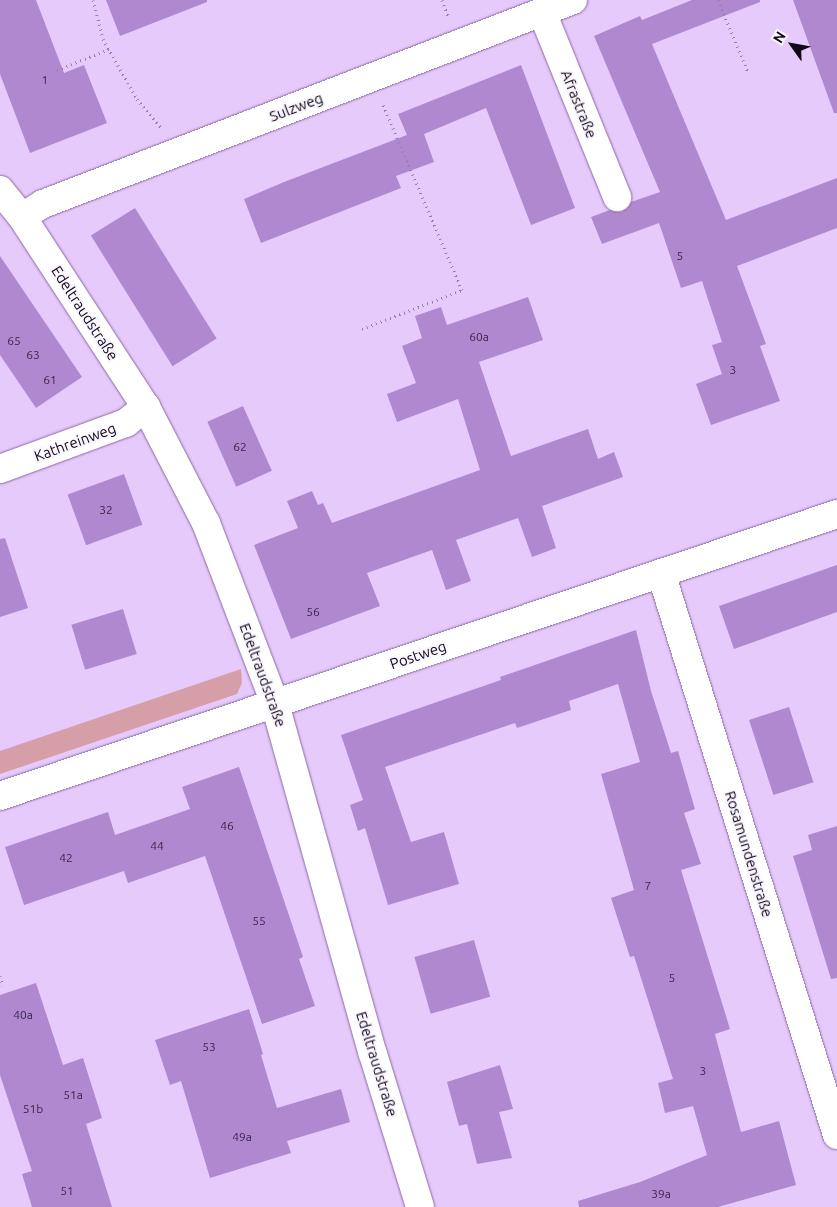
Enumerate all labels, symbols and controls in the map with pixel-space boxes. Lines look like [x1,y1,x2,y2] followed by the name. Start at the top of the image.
[767,20,817,70] north arrow
[770,28,789,46] text: N
[557,67,601,141] street label: Afrastraße
[42,73,48,87] house number: 1
[267,89,325,125] street label: Sulzweg
[677,249,683,263] house number: 5
[48,262,122,364] street label: Edeltraudstraße
[469,330,489,344] house number: 60a
[7,334,21,348] house number: 65
[26,348,40,362] house number: 63
[730,363,736,377] house number: 3
[43,373,57,387] house number: 61
[32,419,118,465] street label: Kathreinweg
[233,440,247,454] house number: 62
[99,503,113,517] house number: 32
[306,605,320,619] house number: 56
[236,621,290,729] street label: Edeltraudstraße
[387,637,449,673] street label: Postweg
[721,789,777,919] street label: Rosamundenstraße
[220,819,234,833] house number: 46
[150,839,164,853] house number: 44
[59,851,73,865] house number: 42
[645,879,651,893] house number: 7
[252,914,266,928] house number: 55
[669,971,675,985] house number: 5
[13,1008,33,1022] house number: 40a
[352,1009,402,1119] street label: Edeltraudstraße
[202,1040,216,1054] house number: 53
[700,1064,706,1078] house number: 3
[63,1088,83,1102] house number: 51a
[23,1102,43,1116] house number: 51b
[232,1130,252,1144] house number: 49a
[60,1184,74,1198] house number: 51
[651,1187,671,1201] house number: 39a

